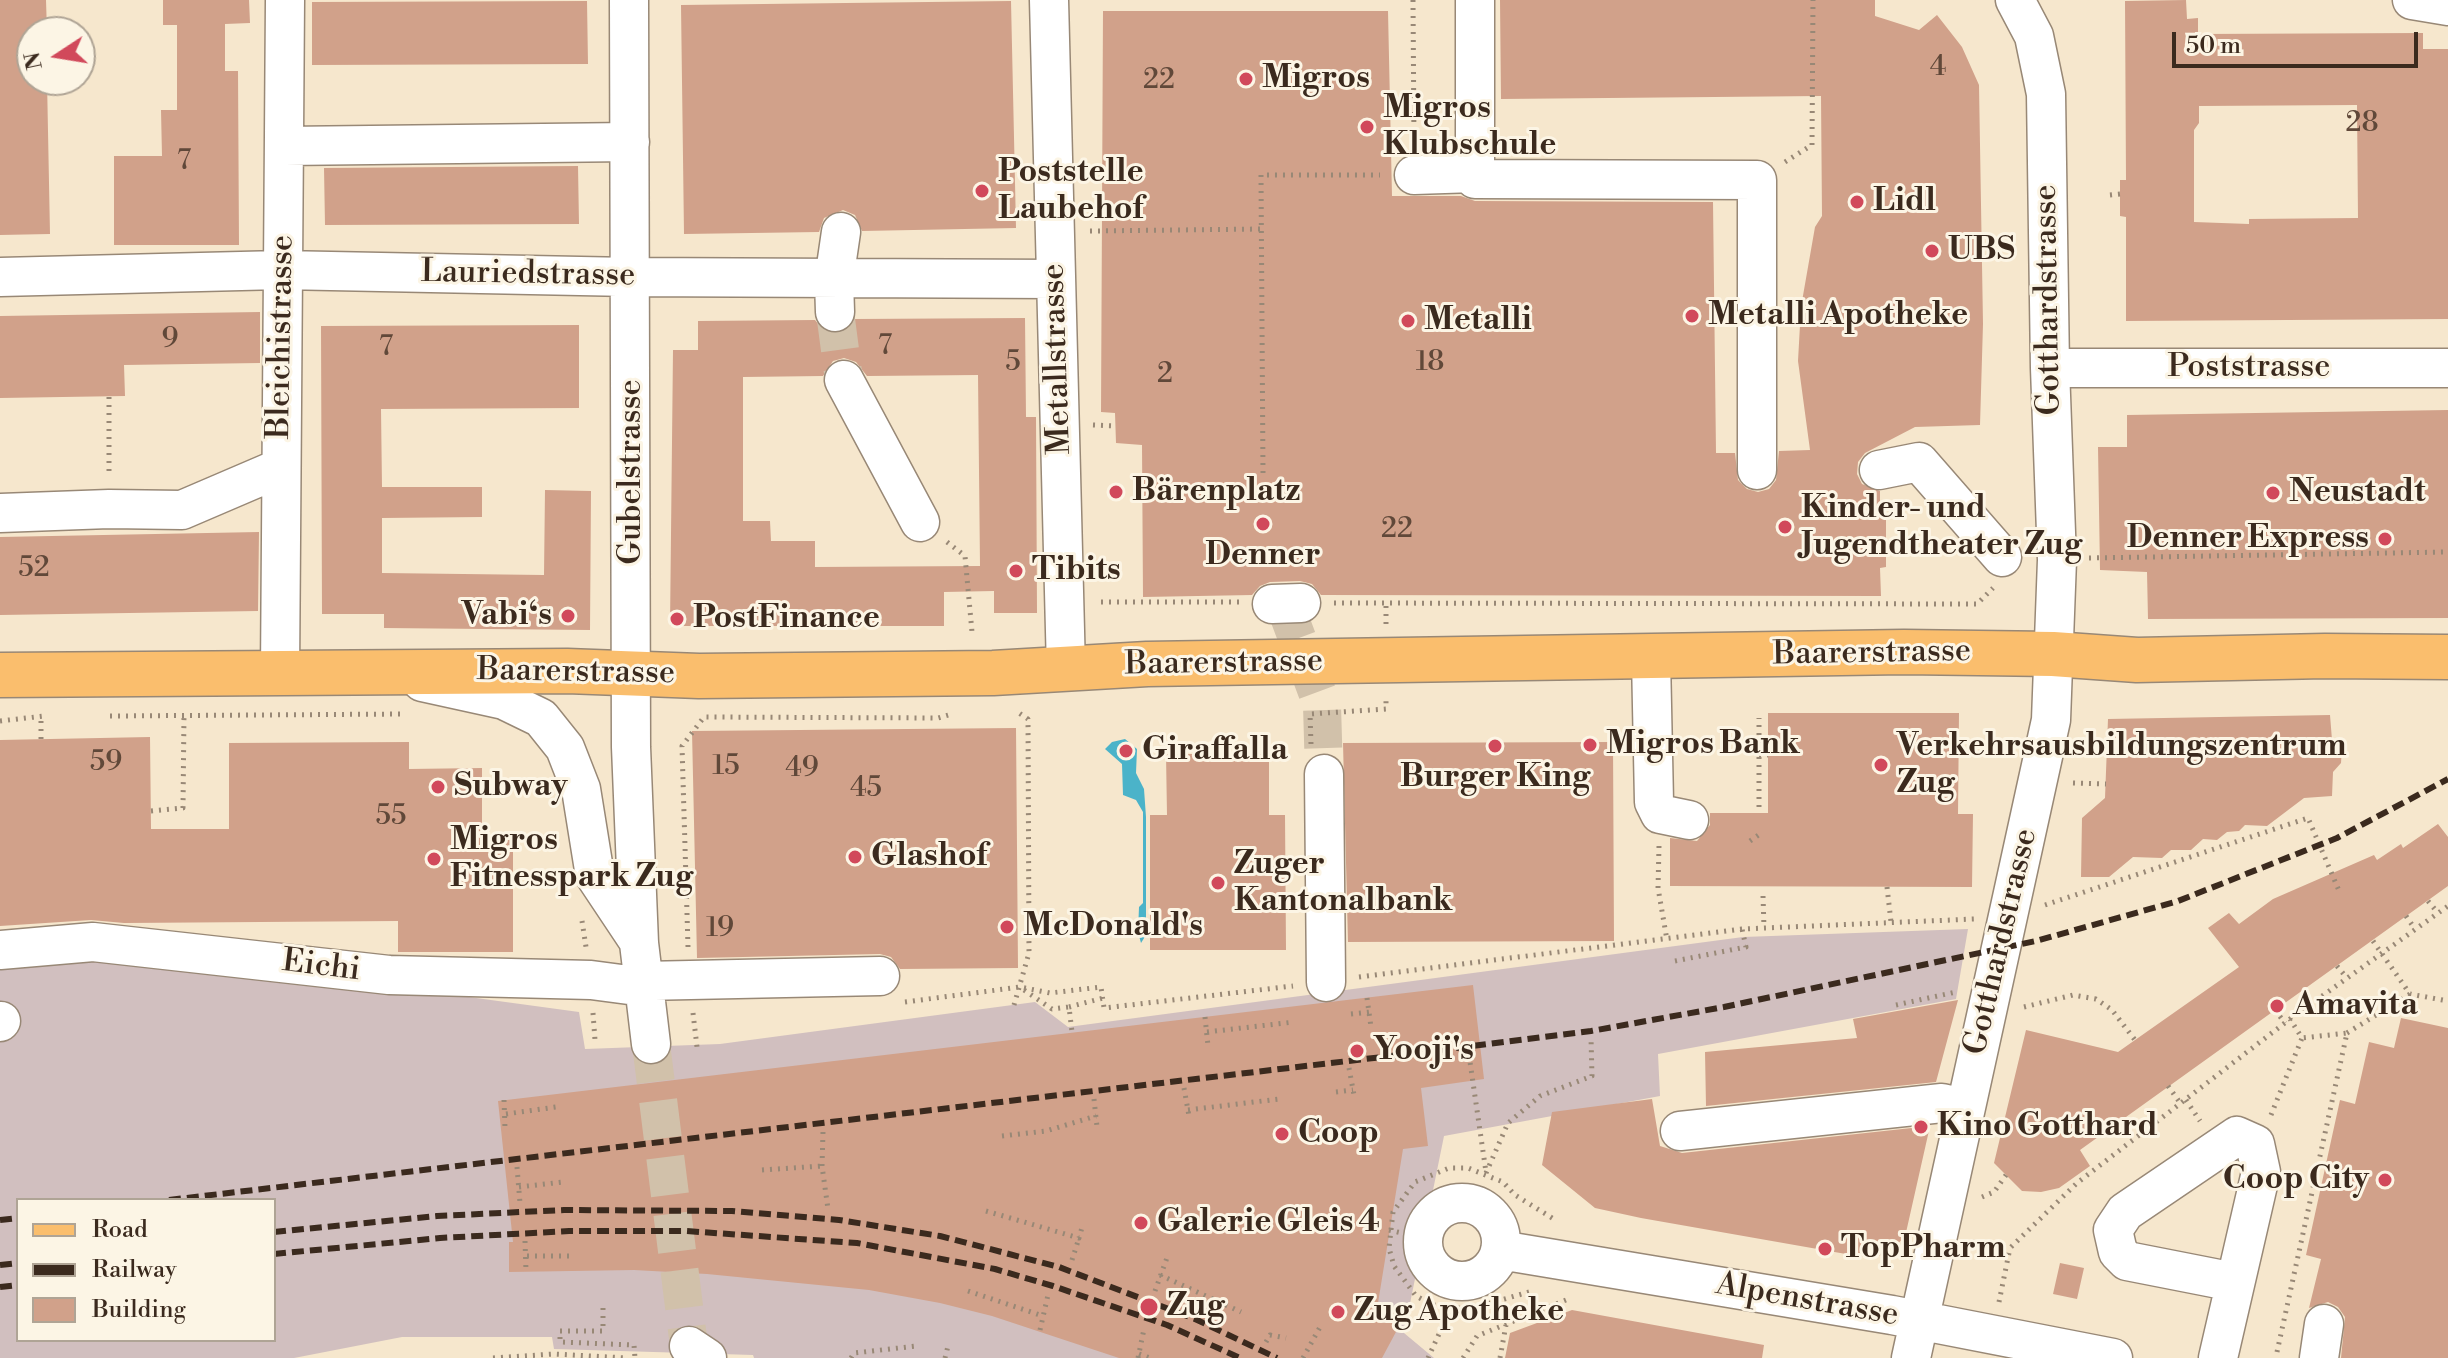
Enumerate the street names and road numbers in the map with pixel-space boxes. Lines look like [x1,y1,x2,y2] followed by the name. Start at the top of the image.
[2028,184,2070,416] street label: Gotthardstrasse
[261,235,303,439] street label: Bleichistrasse
[420,254,636,296] street label: Lauriedstrasse
[1035,263,1081,455] street label: Metallstrasse
[2168,349,2330,387] street label: Poststrasse
[613,379,651,565] street label: Gubelstrasse
[1773,633,1971,675] street label: Baarerstrasse
[1125,643,1323,685] street label: Baarerstrasse
[477,652,675,694] street label: Baarerstrasse
[1957,825,2047,1059] street label: Gotthardstrasse
[280,943,362,991] street label: Eichi
[1713,1266,1901,1336] street label: Alpenstrasse

